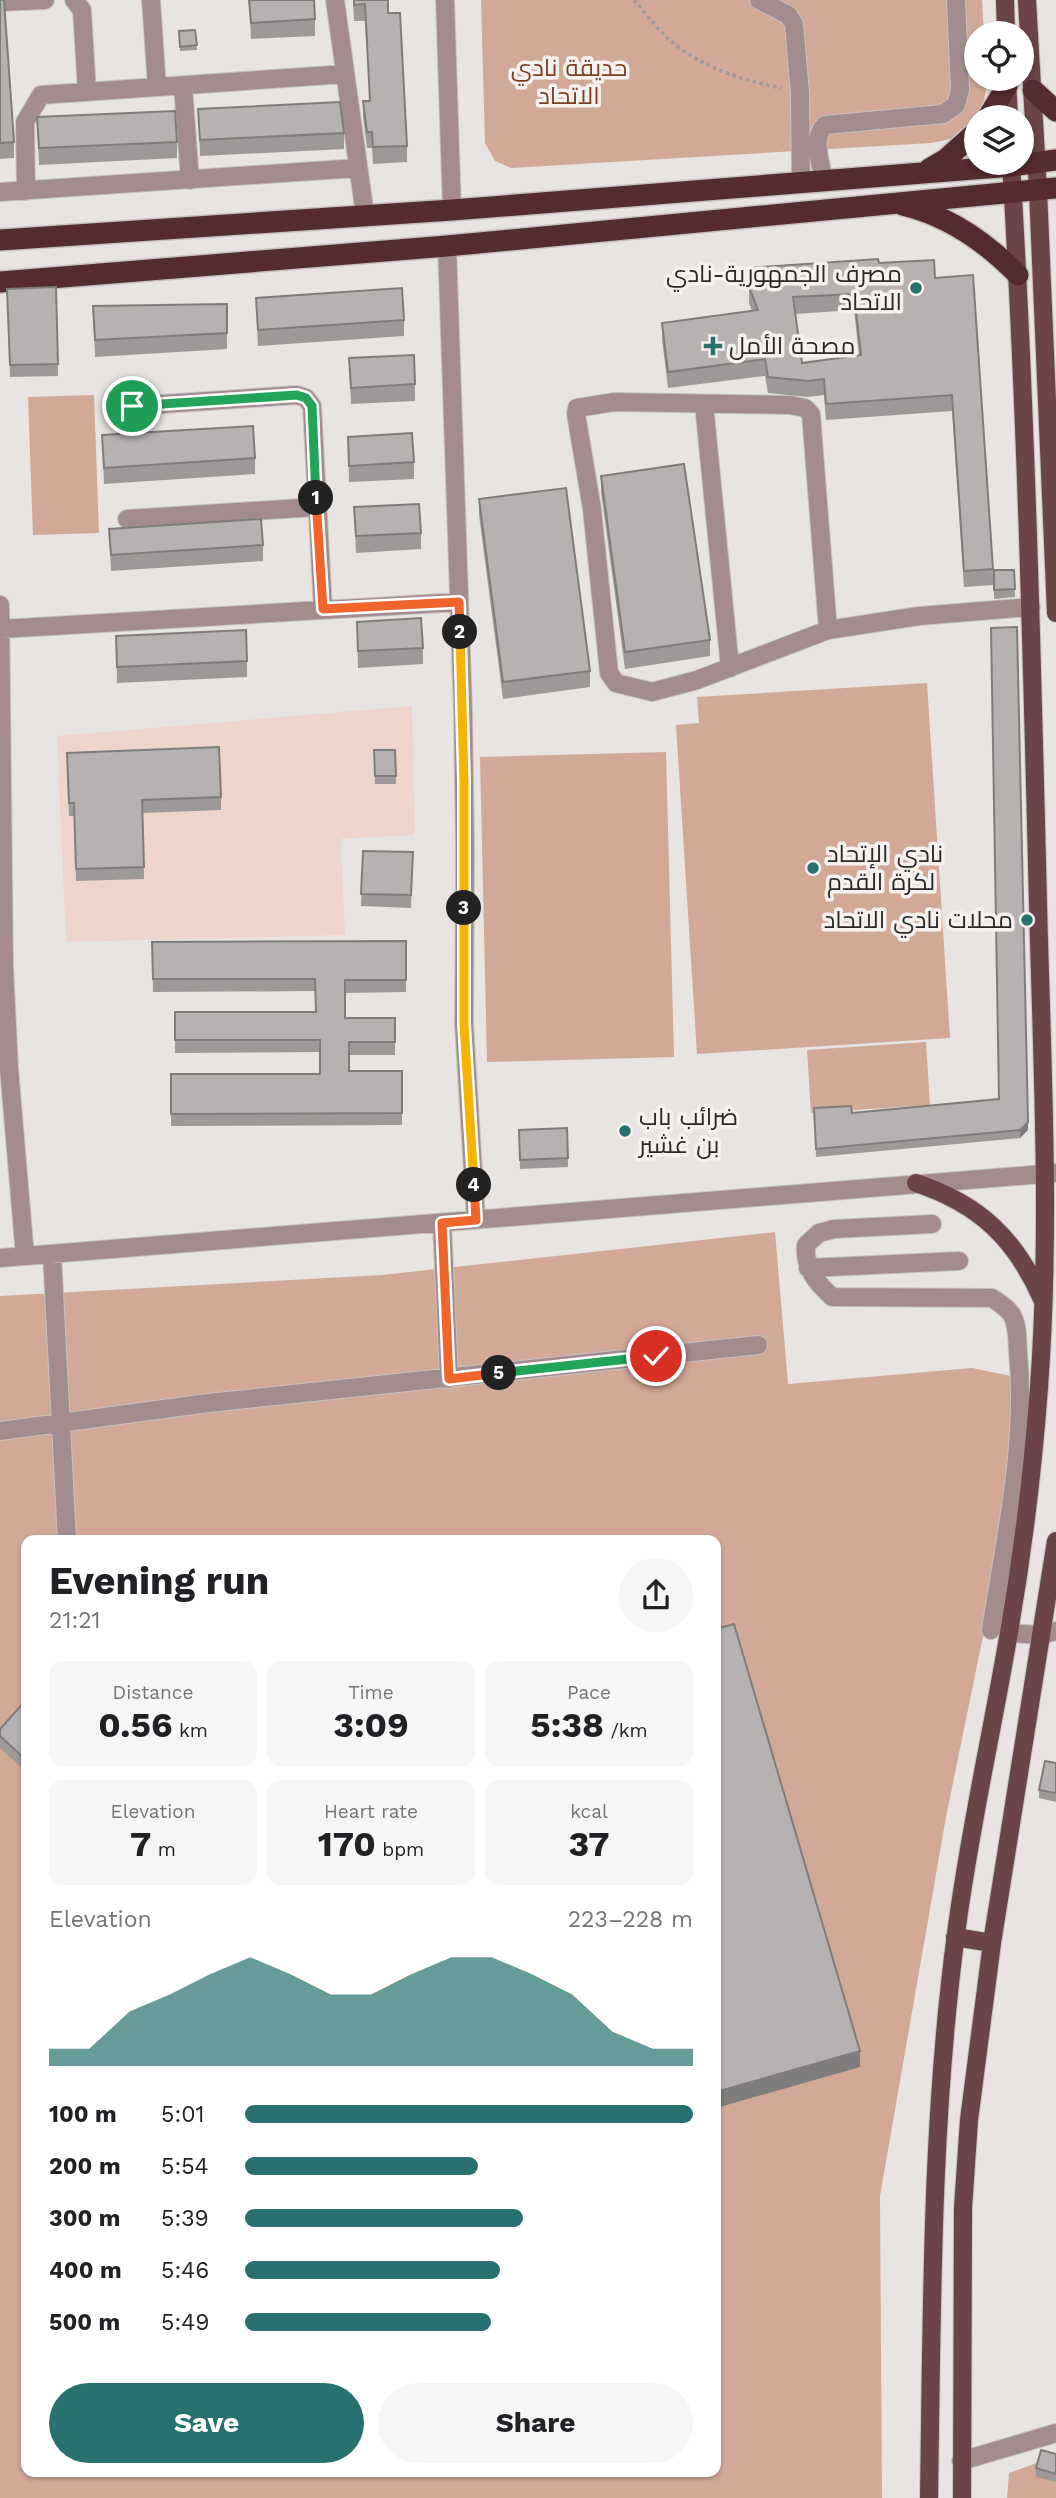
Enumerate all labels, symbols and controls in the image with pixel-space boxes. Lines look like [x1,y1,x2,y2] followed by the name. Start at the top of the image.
[964,21,1034,175] map controls
[964,21,1034,91] button: locate
[511,54,627,110] park label: حديقة نادي الاتحاد
[964,105,1034,175] button: layers
[666,260,902,316] place label: مصرف الجمهورية-نادي الاتحاد
[908,280,924,296] marker: مصرف الجمهورية-نادي الاتحاد
[729,332,856,360] place label: مصحة الأمل
[703,336,723,356] marker: مصحة الأمل
[102,376,162,436] pin
[113,387,151,425] icon: arrive
[298,480,334,516] pin: 1
[311,486,320,509] text: 1
[442,614,477,650] pin: 2
[454,620,465,643] text: 2
[827,840,943,898] place label: نادي الإتحاد لكرة القدم
[805,860,821,876] marker: نادي الإتحاد لكرة القدم
[447,890,482,926] pin: 3
[458,896,469,919] text: 3
[824,906,1013,938] place label: محلات نادي الاتحاد
[1019,912,1035,928] marker: محلات نادي الاتحاد
[637,1103,738,1159] place label: ضرائب باب بن غشير
[617,1123,633,1139] marker: ضرائب باب بن غشير
[456,1168,491,1202] pin: 4
[467,1173,480,1196] text: 4
[626,1326,686,1386] pin
[637,1337,675,1375] icon: check
[482,1356,516,1390] pin: 5
[493,1361,504,1384] text: 5
[619,1558,693,1632] button: share
[49,1559,269,1603] text: Evening run
[49,1607,101,1634] text: 21:21
[113,1681,193,1704] text: Distance
[348,1681,394,1704] text: Time
[567,1681,611,1704] text: Pace
[98,1704,172,1746] text: 0.56
[333,1704,409,1746] text: 3:09
[530,1704,604,1746] text: 5:38
[172,1719,208,1742] text: km
[604,1719,648,1742] text: /km
[111,1800,195,1823] text: Elevation
[324,1800,418,1823] text: Heart rate
[570,1800,608,1823] text: kcal
[130,1823,151,1865] text: 7
[318,1823,376,1865] text: 170
[568,1823,610,1865] text: 37
[151,1838,176,1861] text: m
[376,1838,424,1861] text: bpm
[49,1906,152,1933] text: Elevation
[568,1906,693,1933] text: 223–228 m
[49,2101,117,2128] text: 100 m
[161,2101,204,2128] text: 5:01
[49,2153,121,2180] text: 200 m
[161,2153,209,2180] text: 5:54
[49,2205,120,2232] text: 300 m
[161,2205,209,2232] text: 5:39
[49,2257,122,2284] text: 400 m
[161,2257,209,2284] text: 5:46
[49,2309,120,2336] text: 500 m
[161,2309,209,2336] text: 5:49
[49,2383,364,2463] button: Save
[378,2383,693,2463] button: Share

